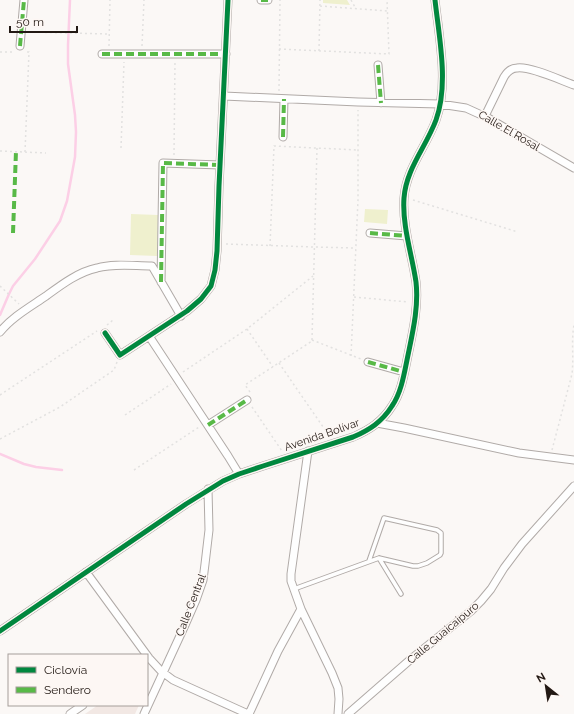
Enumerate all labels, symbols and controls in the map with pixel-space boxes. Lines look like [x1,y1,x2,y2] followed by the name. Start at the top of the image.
[10,8,77,34] scale bar
[16,15,44,29] text: 50 m
[476,108,542,154] street label: Calle El Rosal
[283,416,361,454] street label: Avenida Bolívar
[173,572,209,638] street label: Calle Central
[405,599,482,667] street label: Calle Guaicaipuro
[8,654,148,706] legend
[44,663,87,677] text: Ciclovía
[526,666,566,706] north arrow
[534,670,548,686] text: N
[44,683,91,697] text: Sendero

